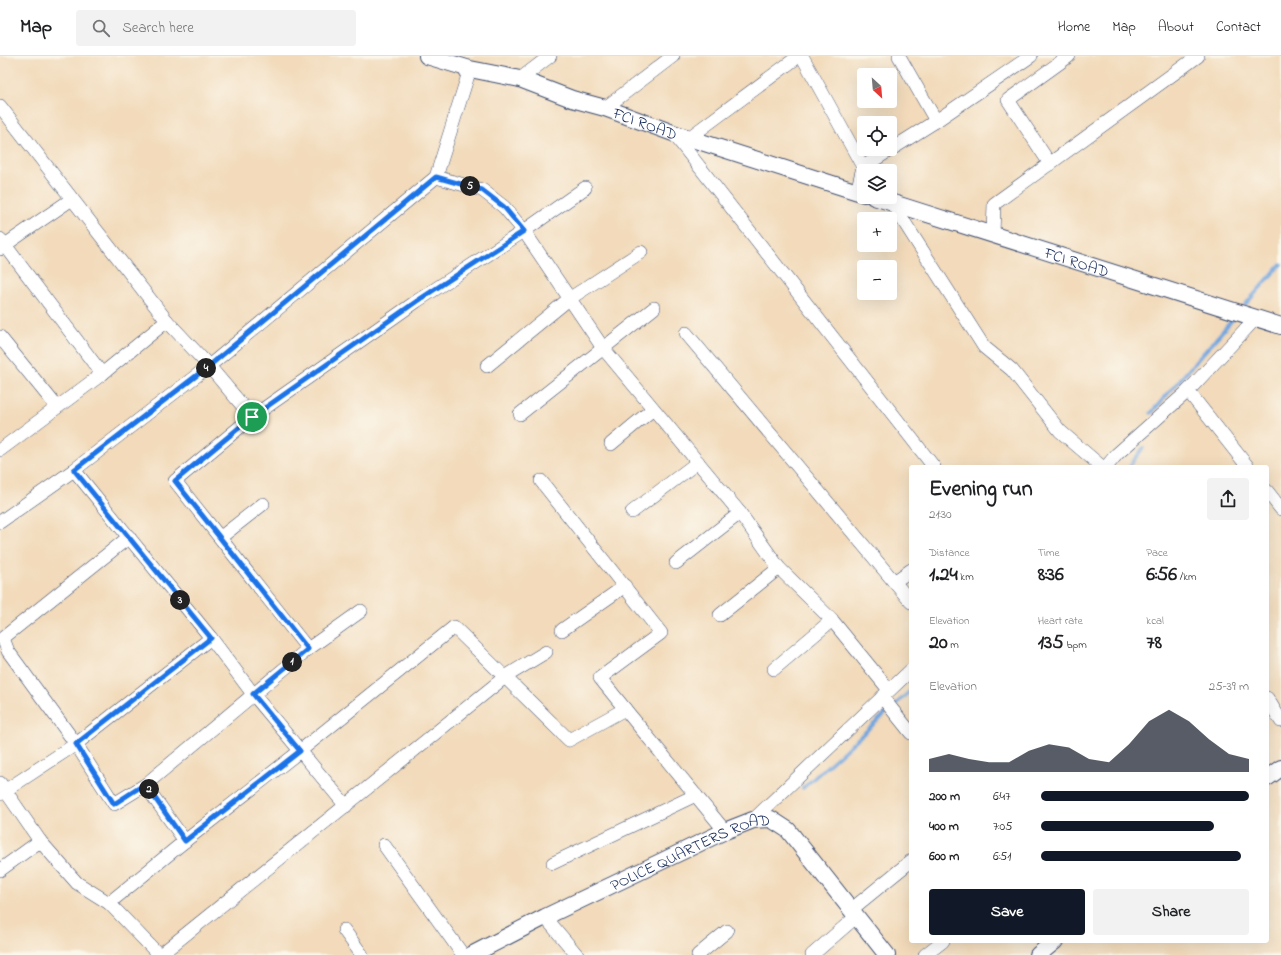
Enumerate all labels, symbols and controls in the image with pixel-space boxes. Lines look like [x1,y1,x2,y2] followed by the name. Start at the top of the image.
[76,10,356,46] search box
[20,14,52,41] text: Map
[90,17,112,39] icon: search
[122,17,194,39] text: Search here
[1058,17,1090,38] text: Home
[1112,17,1136,38] text: Map
[1158,17,1194,38] text: About
[1216,17,1261,38] text: Contact
[857,68,897,108] north arrow
[857,68,897,300] map controls
[608,102,680,148] street label: FCI ROAD
[857,116,897,156] button: locate
[857,164,897,204] button: layers
[460,176,480,196] pin: 5
[467,178,473,194] text: 5
[857,212,897,252] button: +
[1040,241,1112,285] street label: FCI ROAD
[857,260,897,300] button: −
[196,358,216,378] pin: 4
[204,360,208,376] text: 4
[235,400,269,434] pin
[241,406,263,428] icon: arrive
[929,474,1033,506] text: Evening run
[1207,478,1249,520] button: share
[929,505,952,524] text: 21:30
[929,545,970,561] text: Distance
[1038,545,1059,561] text: Time
[1146,545,1168,561] text: Pace
[929,561,958,590] text: 1.24
[1038,561,1064,590] text: 8:36
[1146,561,1177,590] text: 6:56
[958,569,974,585] text: km
[1177,569,1197,585] text: /km
[170,590,190,610] pin: 3
[178,592,182,608] text: 3
[929,613,969,629] text: Elevation
[1038,613,1083,629] text: Heart rate
[1146,613,1164,629] text: kcal
[929,629,948,658] text: 20
[1038,629,1064,658] text: 135
[1146,629,1162,658] text: 78
[948,637,959,653] text: m
[1064,637,1087,653] text: bpm
[282,652,302,672] pin: 1
[290,654,294,670] text: 1
[929,677,977,696] text: Elevation
[1209,677,1249,696] text: 25–39 m
[139,779,159,799] pin: 2
[146,781,152,797] text: 2
[929,787,960,806] text: 200 m
[993,787,1011,806] text: 6:47
[607,809,771,898] street label: POLICE QUARTERS ROAD
[929,817,959,836] text: 400 m
[993,817,1013,836] text: 7:05
[929,847,959,866] text: 600 m
[993,847,1011,866] text: 6:51
[929,889,1085,935] button: Save
[1093,889,1249,935] button: Share

